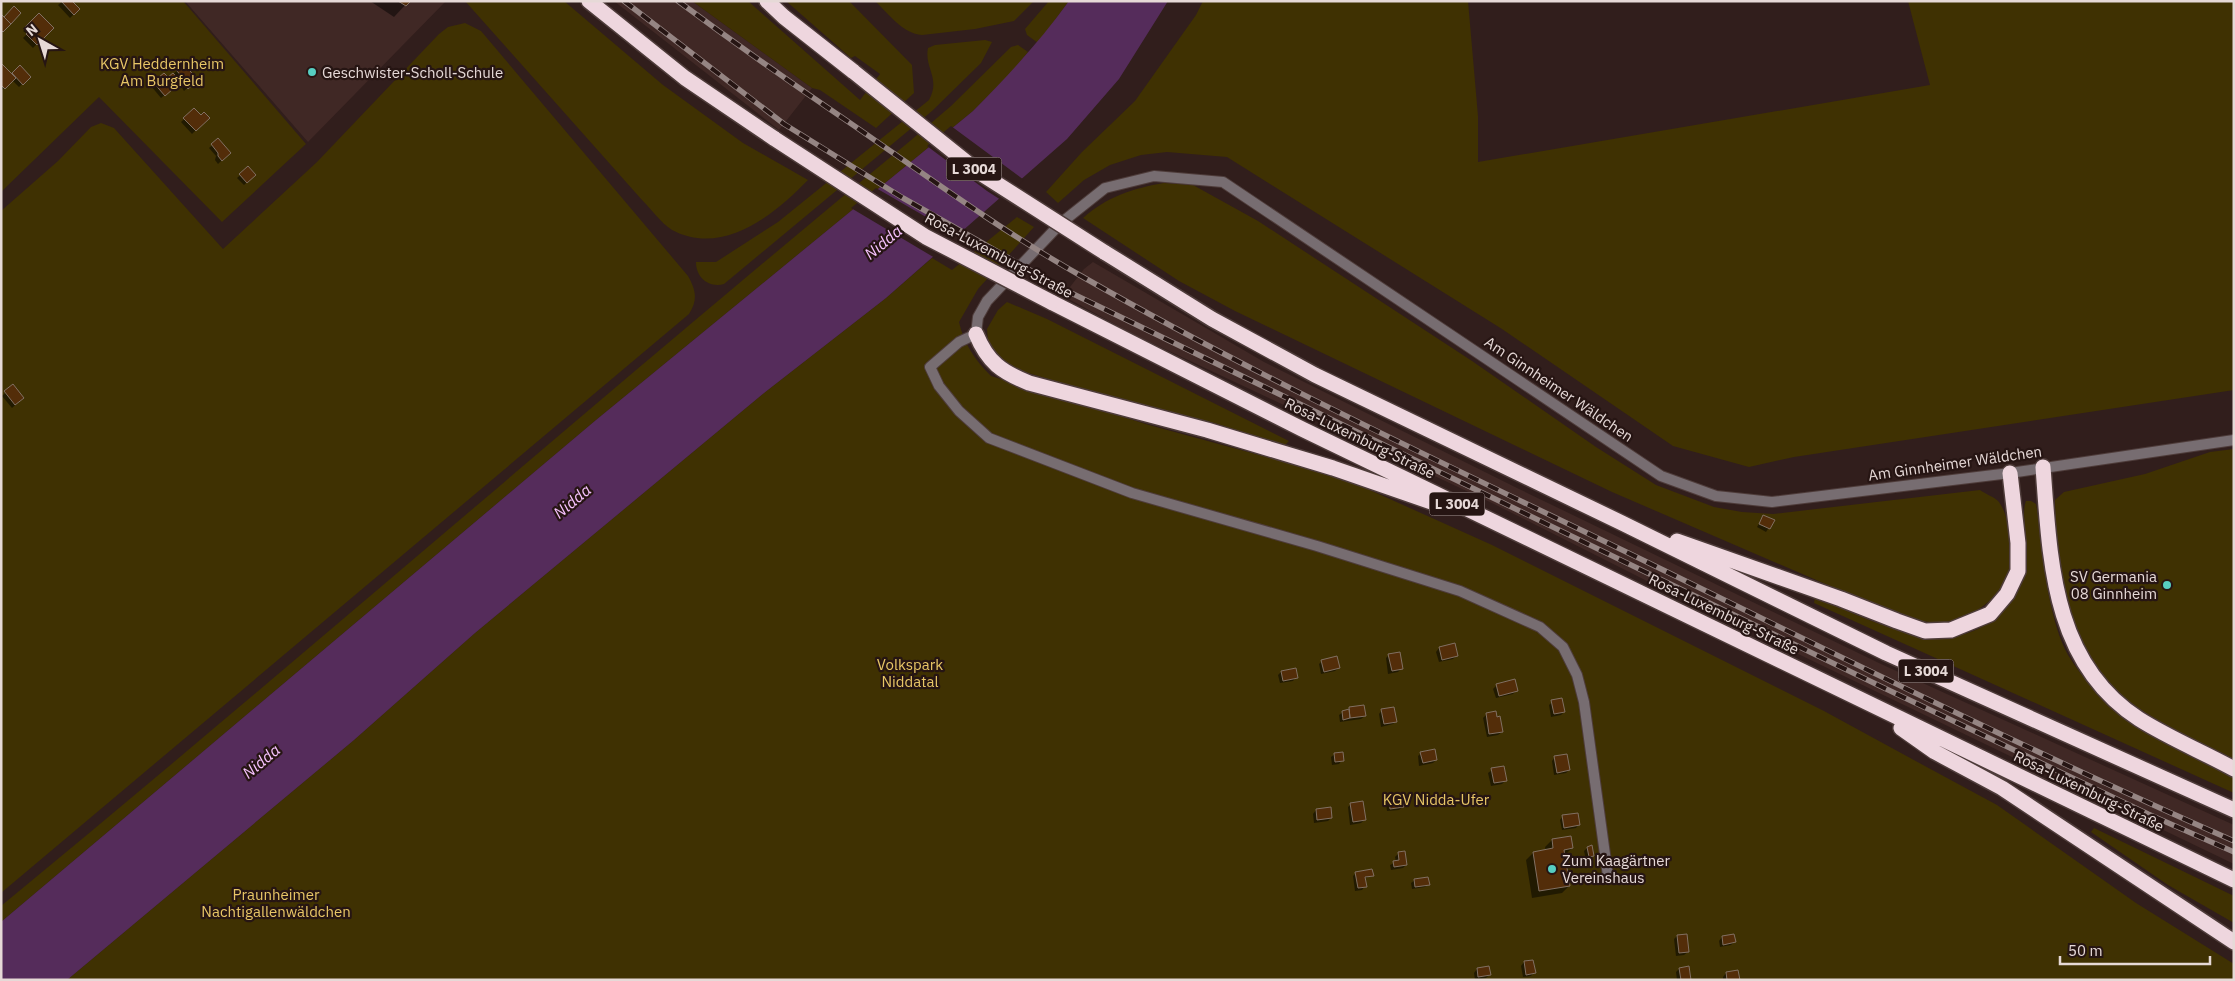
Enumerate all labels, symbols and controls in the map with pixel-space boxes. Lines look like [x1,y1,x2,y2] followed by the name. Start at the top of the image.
[15,15,65,65] north arrow
[22,20,41,40] text: N
[100,54,224,90] park label: KGV Heddernheim Am Burgfeld
[322,63,503,82] place label: Geschwister-Scholl-Schule
[306,66,318,78] marker: Geschwister-Scholl-Schule
[946,157,1002,180] road number: L 3004
[922,208,1076,302] street label: Rosa-Luxemburg-Straße
[860,220,906,264] water label: Nidda
[1481,332,1637,446] street label: Am Ginnheimer Wäldchen
[1282,393,1438,483] street label: Rosa-Luxemburg-Straße
[1867,441,2043,485] street label: Am Ginnheimer Wäldchen
[549,479,595,523] water label: Nidda
[1430,492,1484,516] road number: L 3004
[2070,567,2157,603] place label: SV Germania 08 Ginnheim
[1646,569,1802,659] street label: Rosa-Luxemburg-Straße
[2161,579,2173,591] marker: SV Germania 08 Ginnheim
[877,655,943,691] park label: Volkspark Niddatal
[1898,659,1954,682] road number: L 3004
[238,739,284,783] water label: Nidda
[2011,746,2167,836] street label: Rosa-Luxemburg-Straße
[1383,790,1490,809] park label: KGV Nidda-Ufer
[1562,851,1671,887] place label: Zum Kaagärtner Vereinshaus
[1546,863,1558,875] marker: Zum Kaagärtner Vereinshaus
[201,885,351,921] park label: Praunheimer Nachtigallenwäldchen
[2060,934,2210,966] scale bar
[2068,941,2103,960] text: 50 m

